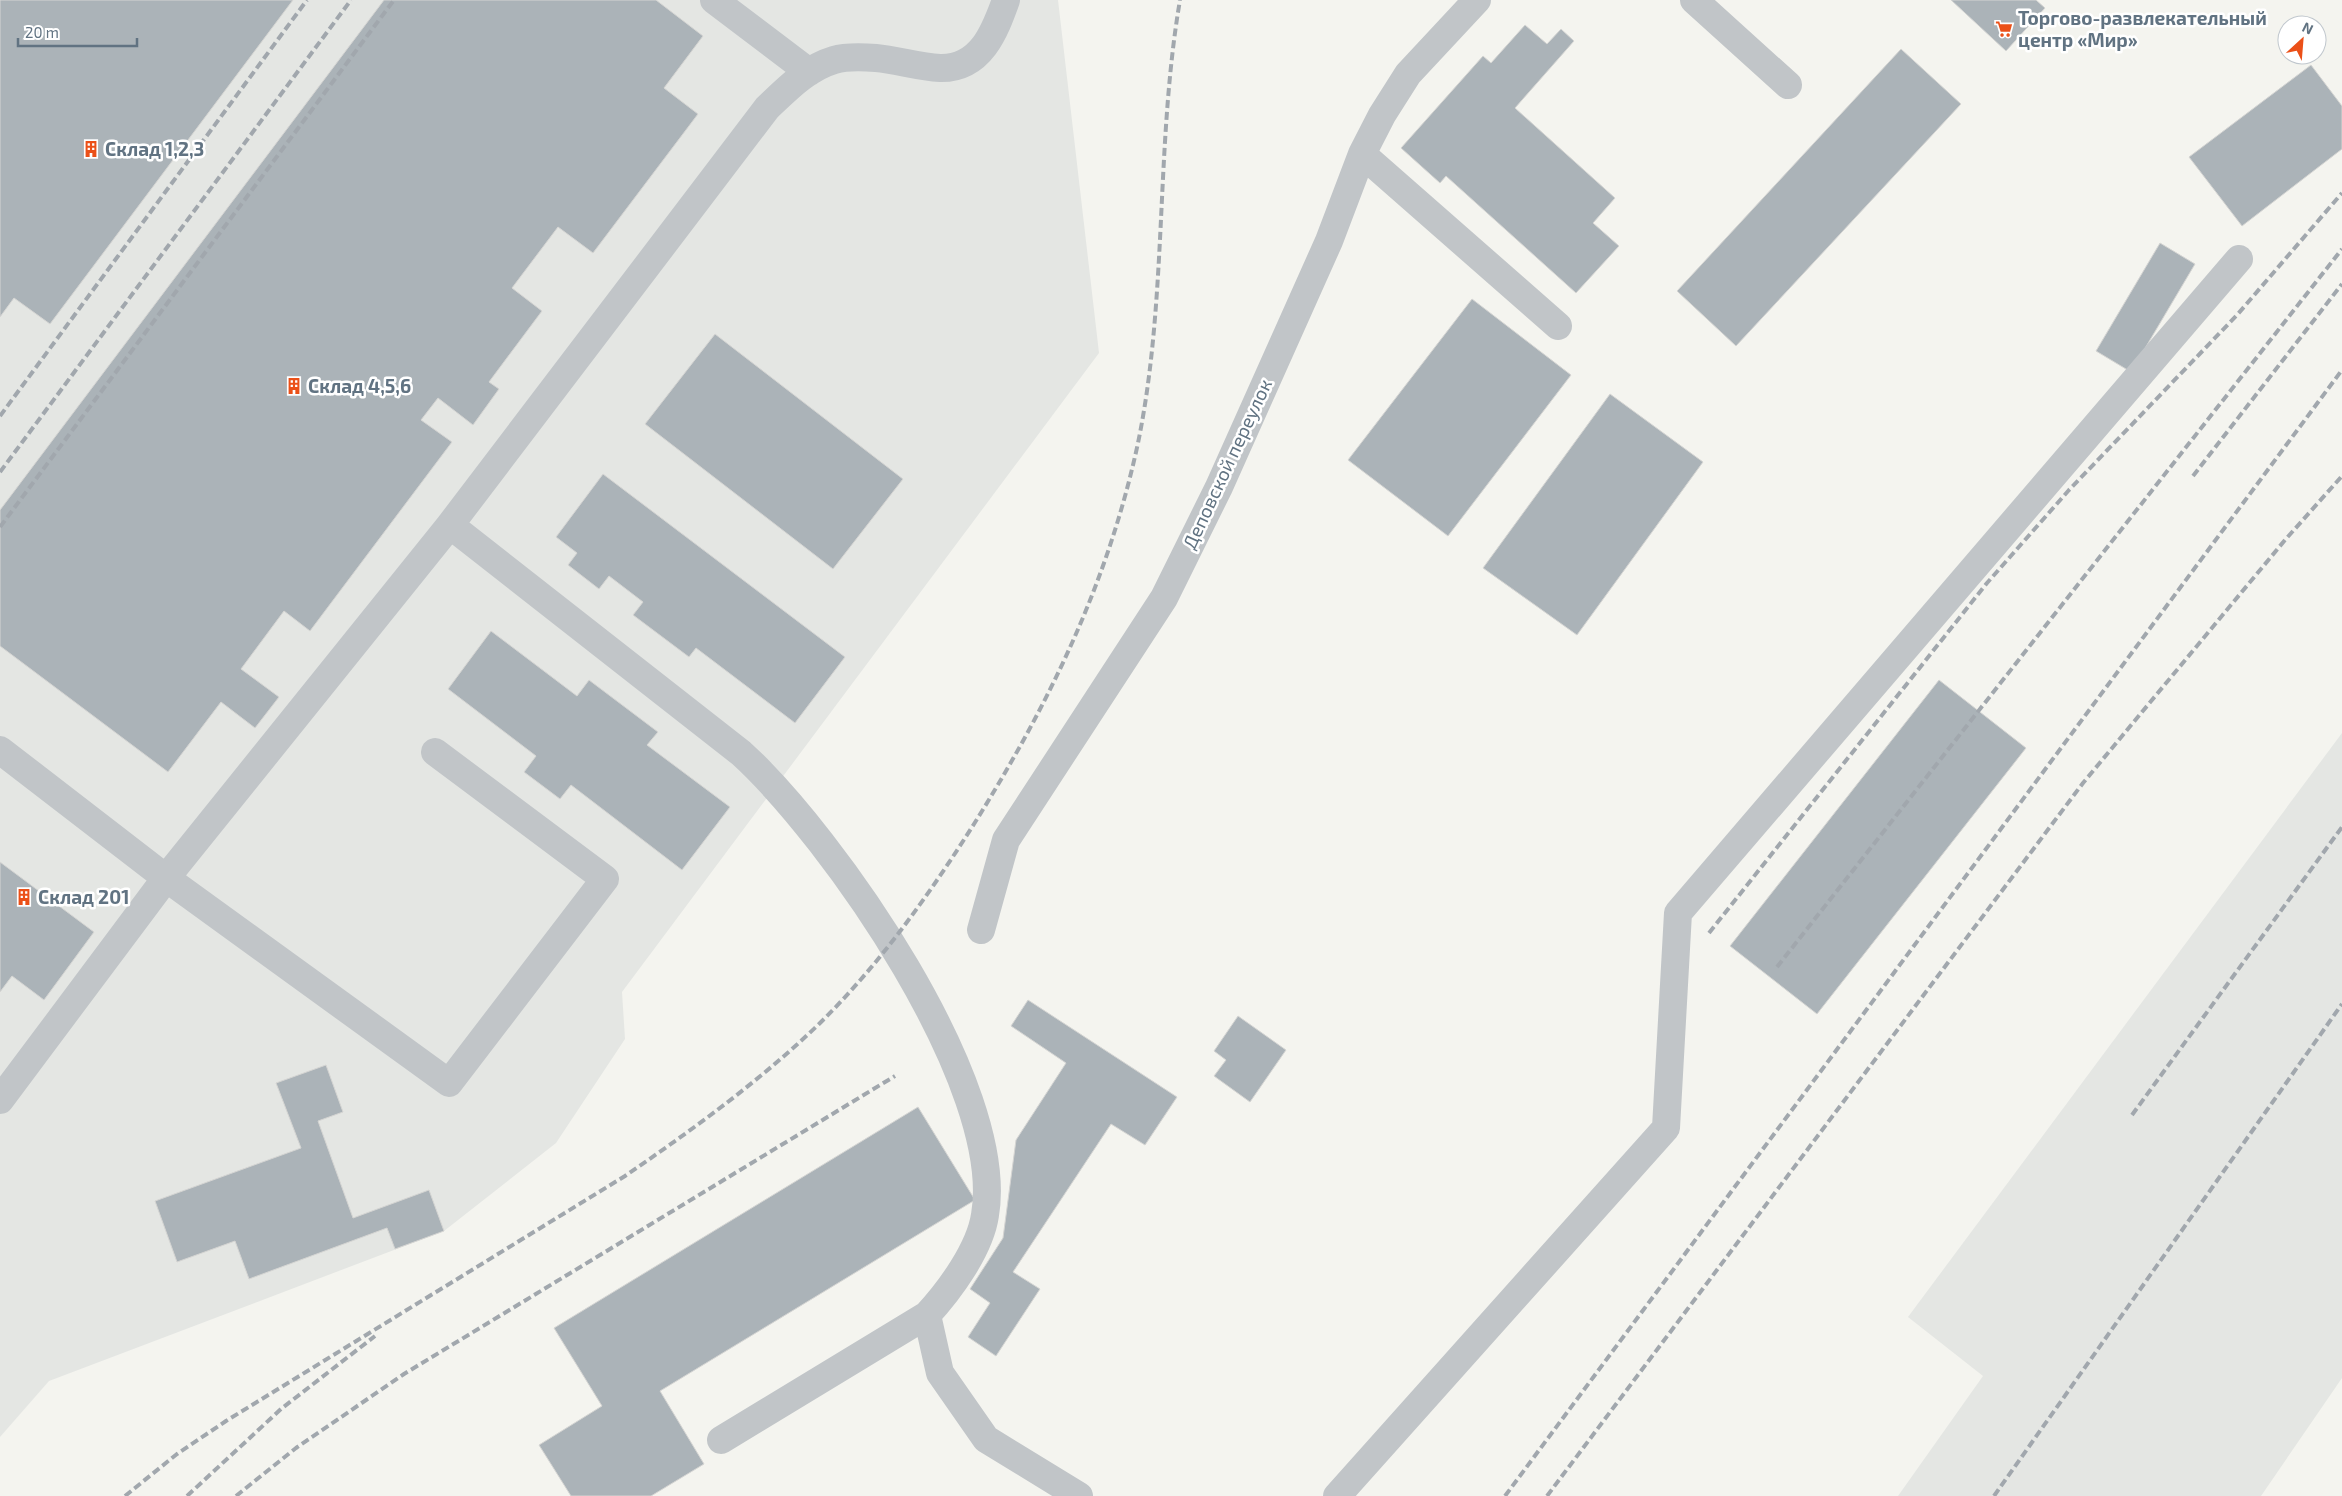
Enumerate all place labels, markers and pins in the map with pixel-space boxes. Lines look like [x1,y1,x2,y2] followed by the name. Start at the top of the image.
[2018,6,2267,51] place label: Торгово-развлекательный центр «Мир»
[1994,19,2014,39] supermarket icon: Торгово-развлекательный центр «Мир»
[105,137,204,160] place label: Склад 1,2,3
[81,139,101,159] building icon: Склад 1,2,3
[308,374,411,397] place label: Склад 4,5,6
[284,376,304,396] building icon: Склад 4,5,6
[38,885,129,908] place label: Склад 201
[14,887,34,907] building icon: Склад 201

